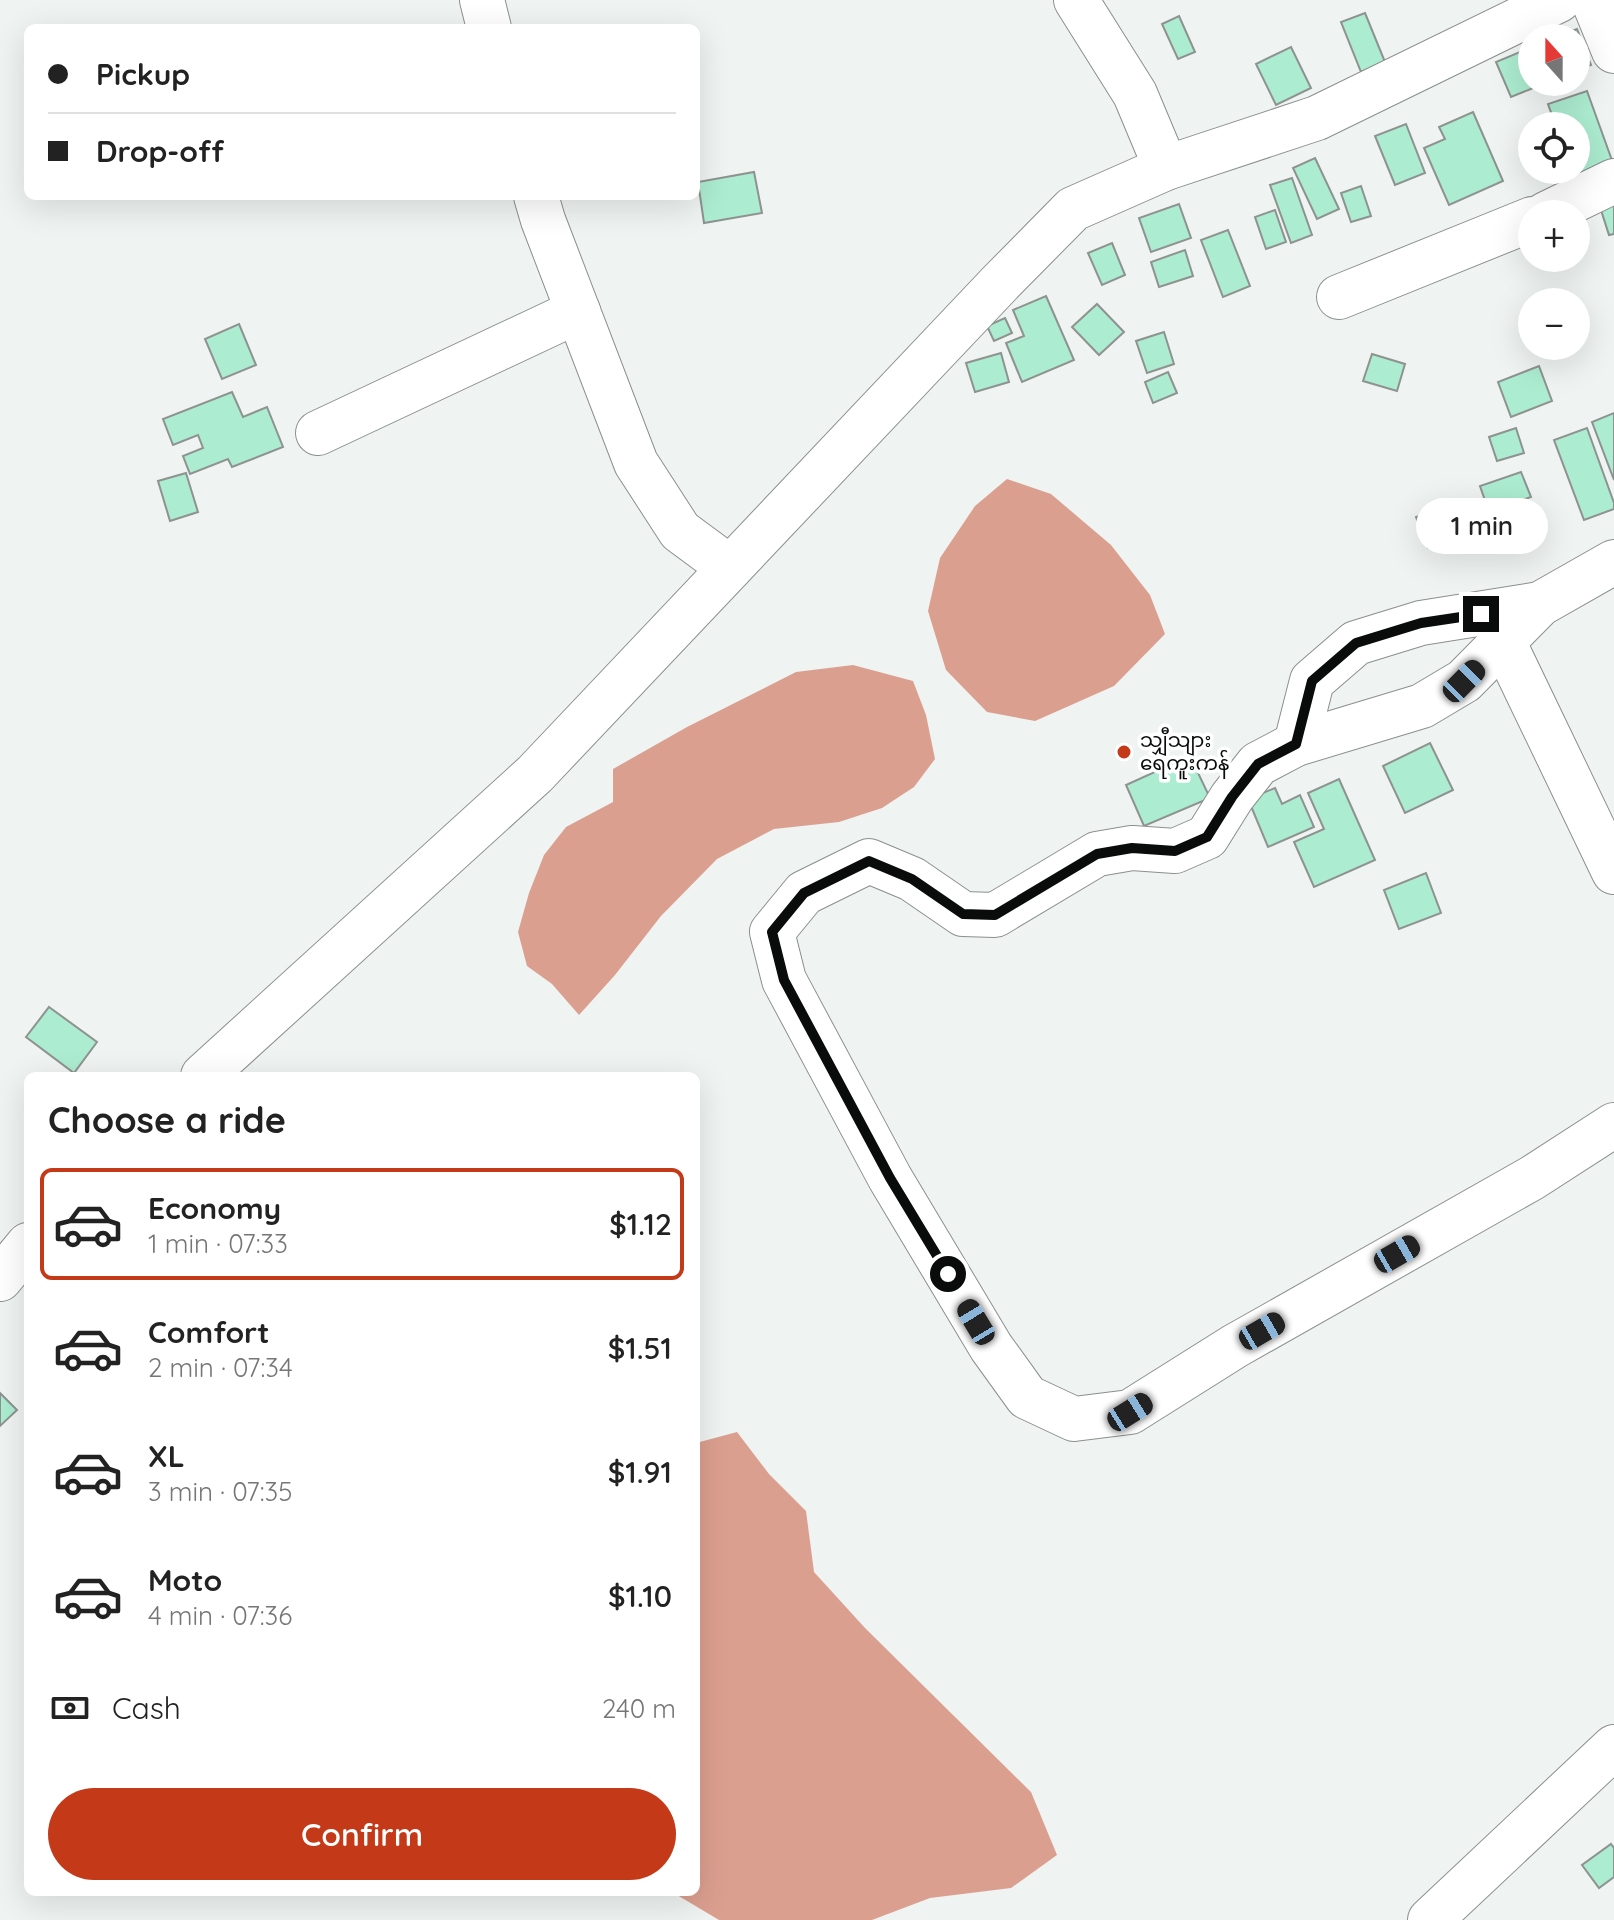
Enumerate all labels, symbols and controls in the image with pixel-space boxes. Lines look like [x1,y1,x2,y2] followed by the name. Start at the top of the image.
[1518,24,1590,96] north arrow
[1518,24,1590,360] map controls
[96,55,190,93] text: Pickup
[1518,112,1590,184] button: locate
[96,132,224,170] text: Drop-off
[1518,200,1590,272] button: +
[1518,288,1590,360] button: −
[1415,498,1547,554] callout: 1 min
[1451,509,1513,542] text: 1 min
[1463,596,1499,632] route end
[1439,656,1489,706] car
[1140,726,1229,780] place label: သျှီသျား ရေကူးကန်
[1115,743,1133,761] marker: သျှီသျား ရေကူးကန်
[48,1097,286,1142] text: Choose a ride
[52,1188,124,1260] icon: car
[148,1189,281,1227] text: Economy
[609,1205,672,1243] text: $1.12
[148,1227,288,1260] text: 1 min · 07:33
[1370,1232,1424,1276] car
[930,1256,966,1292] route start
[953,1295,999,1349] car
[1235,1309,1289,1353] car
[52,1312,124,1384] icon: car
[148,1313,269,1351] text: Comfort
[608,1329,672,1367] text: $1.51
[148,1351,293,1384] text: 2 min · 07:34
[1103,1389,1157,1435] car
[52,1436,124,1508] icon: car
[148,1437,185,1475] text: XL
[608,1453,672,1491] text: $1.91
[148,1475,292,1508] text: 3 min · 07:35
[52,1560,124,1632] icon: car
[148,1561,222,1599] text: Moto
[608,1577,672,1615] text: $1.10
[148,1599,292,1632] text: 4 min · 07:36
[48,1686,92,1730] icon: cash
[112,1689,181,1727] text: Cash
[602,1692,676,1725] text: 240 m
[48,1788,676,1880] button: Confirm

